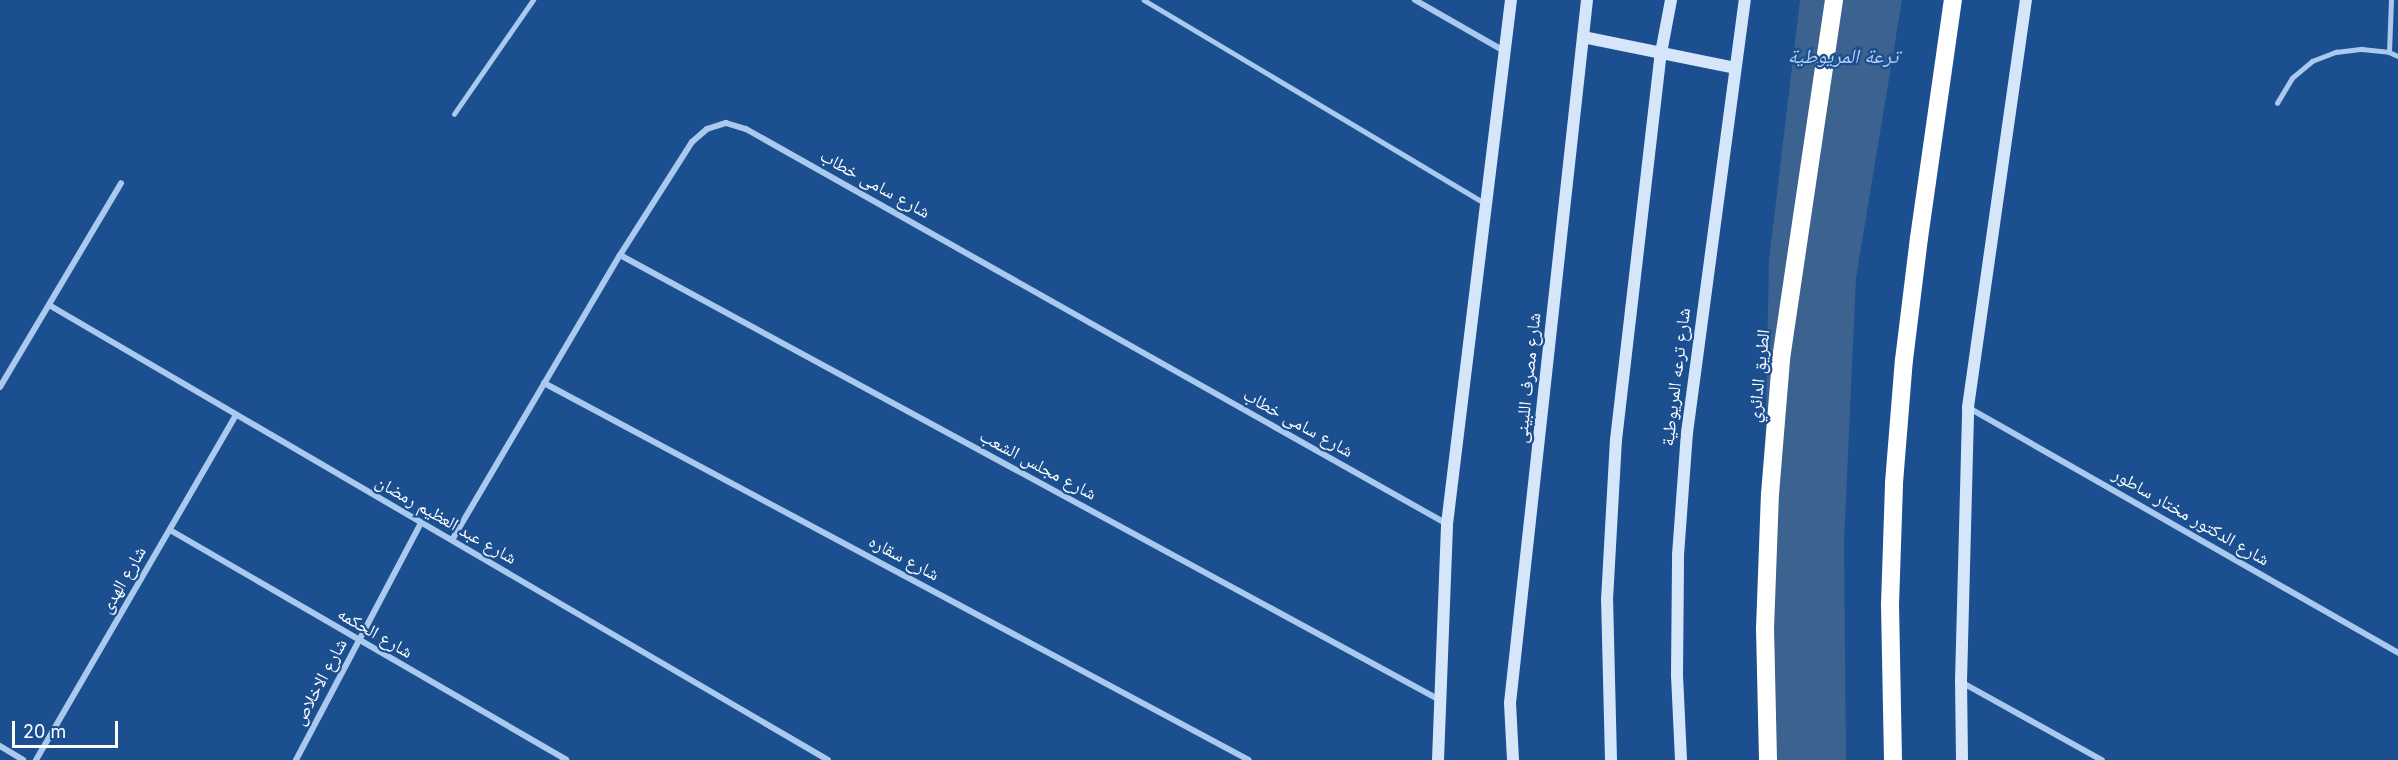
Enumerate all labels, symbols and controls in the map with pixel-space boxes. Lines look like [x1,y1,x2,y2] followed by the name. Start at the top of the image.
[1788,44,1898,68] water label: ترعة المريوطية
[816,145,934,223] street label: شارع سامى خطاب
[1657,307,1695,447] street label: شارع ترعه المريوطية
[1510,312,1546,444] street label: شارع مصرف اللبينى
[1743,328,1775,424] street label: الطريق الدائري
[1239,384,1357,462] street label: شارع سامى خطاب
[976,425,1100,505] street label: شارع مجلس الشعب
[2109,463,2273,571] street label: شارع الدكتور مختار ساطور
[372,471,520,569] street label: شارع عبد العظيم رمضان
[865,530,943,586] street label: شارع سقاره
[95,543,151,617] street label: شارع الهدى
[334,603,416,663] street label: شارع الحكمه
[288,635,352,729] street label: شارع الاخلاص
[15,709,122,747] scale bar
[23,721,66,742] text: 20 m

